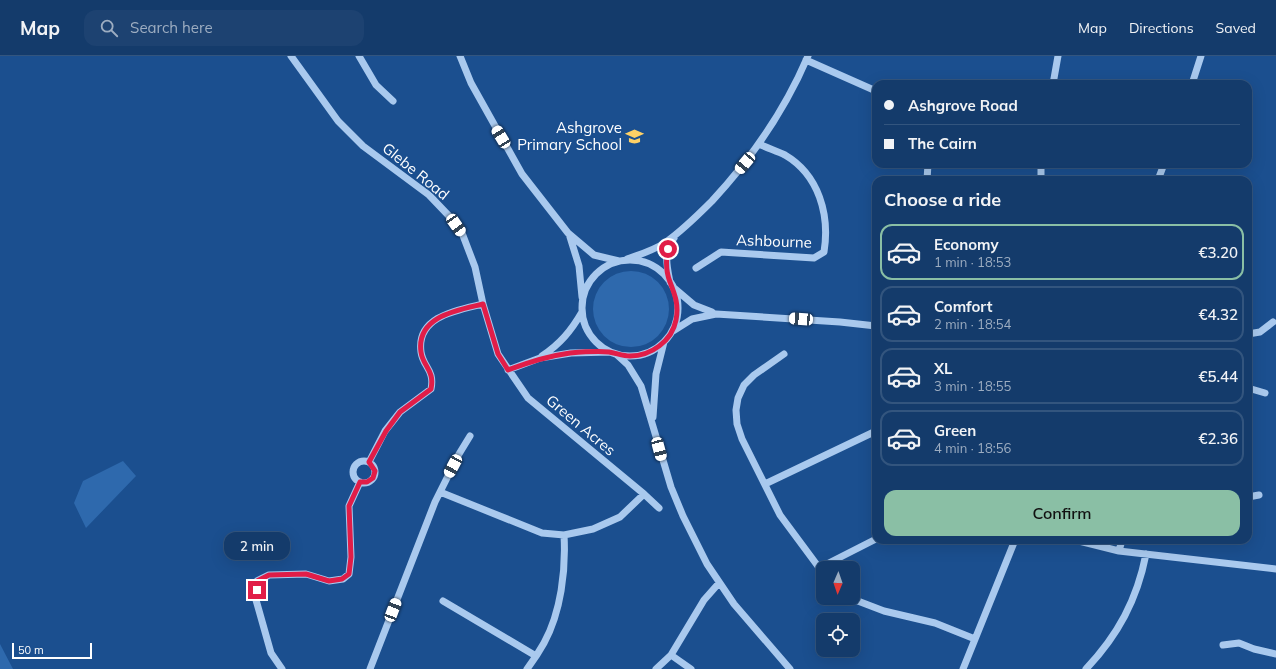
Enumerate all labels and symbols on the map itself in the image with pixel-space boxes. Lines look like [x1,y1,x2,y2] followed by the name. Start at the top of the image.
[517,118,622,154] place label: Ashgrove Primary School
[490,124,512,150] car
[625,126,645,146] school or university icon: Ashgrove Primary School
[379,138,453,204] street label: Glebe Road
[733,150,757,176] car
[444,212,468,238] car
[736,230,812,252] street label: Ashbourne
[659,240,677,258] route start
[789,312,813,326] car
[542,391,620,459] street label: Green Acres
[650,436,668,462] car
[442,453,464,479] car
[224,532,290,560] callout: 2 min
[816,561,860,605] north arrow
[248,581,266,599] route end
[383,597,403,623] car
[12,641,92,660] scale bar

